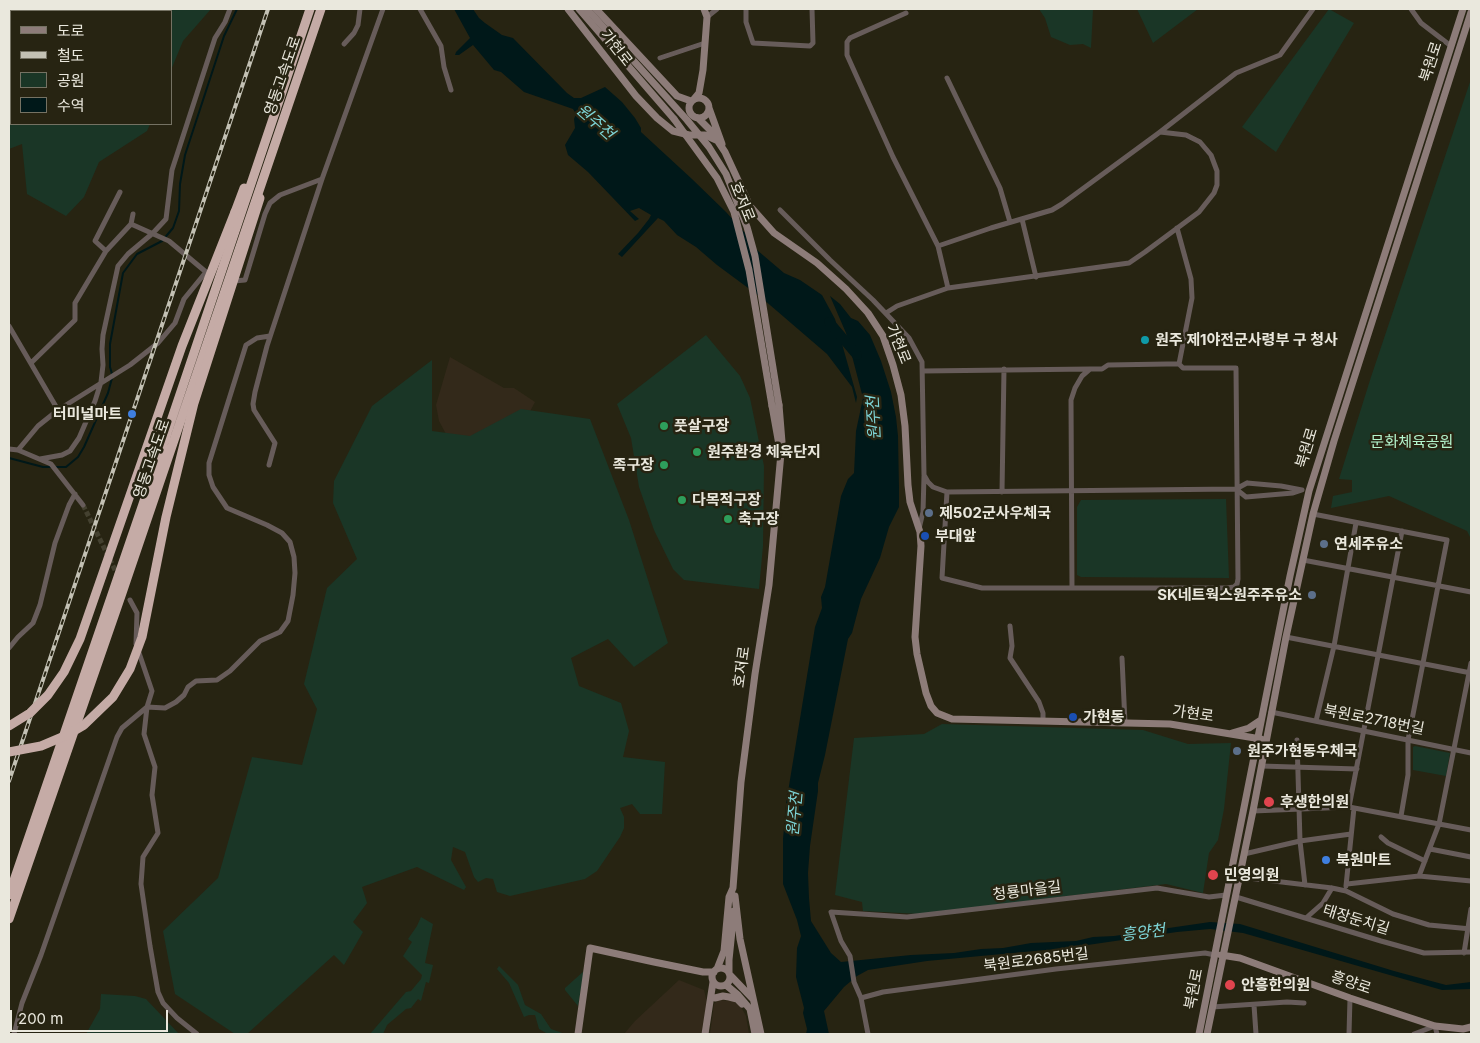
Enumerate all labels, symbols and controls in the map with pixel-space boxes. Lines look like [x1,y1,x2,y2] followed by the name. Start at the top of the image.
[10,10,172,125] legend
[57,21,85,40] text: 도로
[596,26,636,70] street label: 가현로
[261,34,305,118] street label: 영동고속도로
[1416,40,1446,84] street label: 북원로
[57,46,85,65] text: 철도
[57,71,85,90] text: 공원
[57,96,85,115] text: 수역
[572,100,618,144] water label: 원주천
[726,179,758,225] street label: 호저로
[882,321,914,367] street label: 가현로
[1155,331,1338,349] place label: 원주 제1야전군사령부 구 청사
[1139,334,1151,346] marker: 원주 제1야전군사령부 구 청사
[863,395,885,441] water label: 원주천
[53,405,122,423] place label: 터미널마트
[126,408,138,420] marker: 터미널마트
[130,417,174,501] street label: 영동고속도로
[674,417,729,435] place label: 풋살구장
[658,420,670,432] marker: 풋살구장
[1292,426,1322,470] street label: 북원로
[1371,433,1453,451] park label: 문화체육공원
[707,443,821,461] place label: 원주환경 체육단지
[691,446,703,458] marker: 원주환경 체육단지
[613,456,654,474] place label: 족구장
[658,459,670,471] marker: 족구장
[692,491,761,509] place label: 다목적구장
[676,494,688,506] marker: 다목적구장
[939,504,1051,522] place label: 제502군사우체국
[923,507,935,519] marker: 제502군사우체국
[738,510,779,528] place label: 축구장
[722,513,734,525] marker: 축구장
[935,527,976,545] place label: 부대앞
[919,530,931,542] marker: 부대앞
[1334,535,1403,553] place label: 연세주유소
[1318,538,1330,550] marker: 연세주유소
[1157,586,1302,604] place label: SK네트웍스원주주유소
[1306,589,1318,601] marker: SK네트웍스원주주유소
[730,645,754,689] street label: 호저로
[1322,701,1426,739] street label: 북원로2718번길
[1171,702,1215,726] street label: 가현로
[1083,708,1124,726] place label: 가현동
[1067,711,1079,723] marker: 가현동
[1247,742,1357,760] place label: 원주가현동우체국
[1231,745,1243,757] marker: 원주가현동우체국
[784,791,806,837] water label: 원주천
[1280,793,1349,811] place label: 후생한의원
[1262,795,1276,809] marker: 후생한의원
[1336,851,1391,869] place label: 북원마트
[1320,854,1332,866] marker: 북원마트
[1224,866,1279,884] place label: 민영의원
[1206,868,1220,882] marker: 민영의원
[992,878,1062,904] street label: 청룡마을길
[1320,901,1392,939] street label: 태장둔치길
[1120,921,1166,945] water label: 흥양천
[982,945,1090,975] street label: 북원로2685번길
[1181,967,1207,1011] street label: 북원로
[1328,968,1374,998] street label: 흥양로
[1241,976,1310,994] place label: 안흥한의원
[1223,978,1237,992] marker: 안흥한의원
[12,1000,170,1032] scale bar
[18,1009,63,1028] text: 200 m

